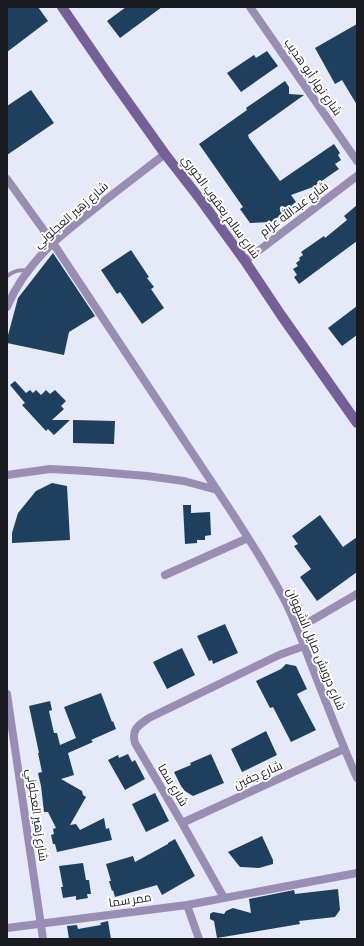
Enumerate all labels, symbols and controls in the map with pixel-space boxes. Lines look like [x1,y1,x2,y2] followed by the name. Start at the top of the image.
[281,35,345,119] street label: شارع نهار أبو هديب
[176,152,264,263] street label: شارع سالم يعقوب الخوري
[30,178,113,253] street label: شارع زهير العجلوني
[256,178,332,240] street label: شارع عبدالله عزام
[283,585,349,713] street label: شارع درويش صايل الشهوان
[231,757,285,793] street label: شارع جفين
[154,761,192,809] street label: شارع سما
[21,768,51,863] street label: شارع زهير العجلوني
[107,889,152,910] street label: ممر سما

